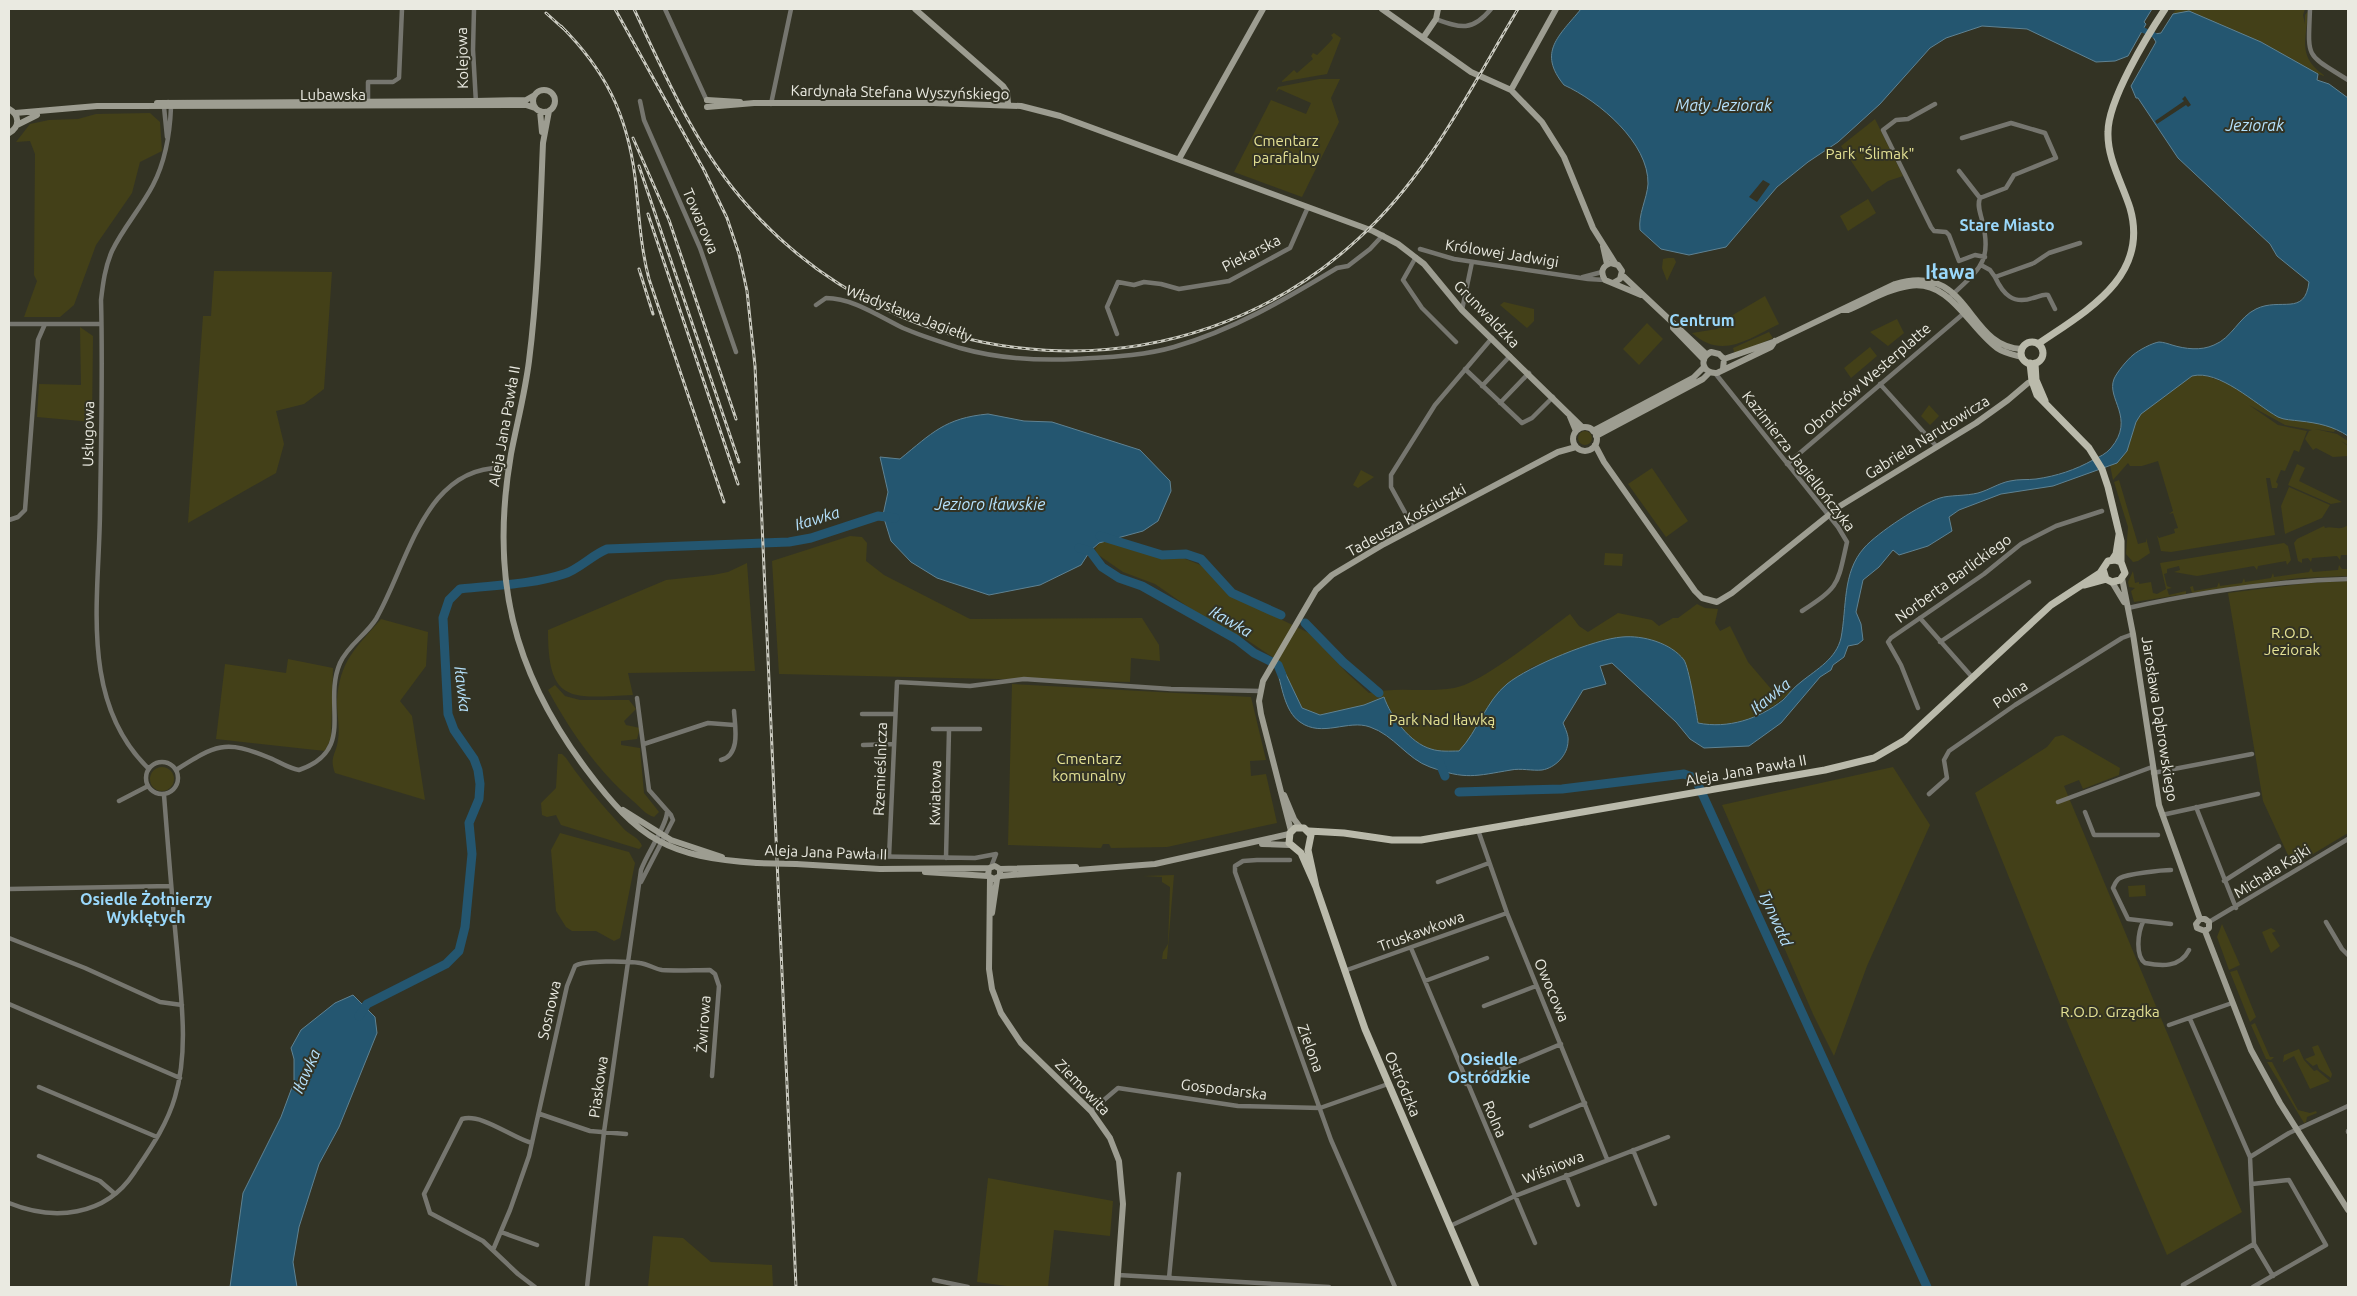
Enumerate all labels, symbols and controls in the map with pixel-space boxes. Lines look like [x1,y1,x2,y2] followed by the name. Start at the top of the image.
[453,27,471,89] street label: Kolejowa
[790,82,1010,102] street label: Kardynała Stefana Wyszyńskiego
[300,86,366,103] street label: Lubawska
[1676,96,1773,114] water label: Mały Jeziorak
[2225,116,2285,134] water label: Jeziorak
[1253,132,1319,166] park label: Cmentarz parafialny
[1826,145,1914,162] park label: Park "Ślimak"
[680,186,722,256] street label: Towarowa
[1959,216,2055,234] district label: Stare Miasto
[1219,231,1283,275] street label: Piekarska
[1444,236,1560,270] street label: Królowej Jadwigi
[1925,260,1975,283] district label: Iława
[1451,277,1523,351] street label: Grunwaldzka
[844,281,974,345] street label: Władysława Jagiełły
[1669,311,1735,329] district label: Centrum
[1800,319,1934,439] street label: Obrońców Westerplatte
[485,364,523,488] street label: Aleja Jana Pawła II
[1739,388,1859,534] street label: Kazimierza Jagiellończyka
[1862,392,1992,482] street label: Gabriela Narutowicza
[79,401,97,467] street label: Usługowa
[1343,480,1469,560] street label: Tadeusza Kościuszki
[934,495,1045,513] water label: Jezioro Iławskie
[792,503,842,533] water label: Iławka
[1892,530,2014,626] street label: Norberta Barlickiego
[1206,602,1256,641] water label: Iławka
[2264,624,2320,658] park label: R.O.D. Jeziorak
[2139,635,2181,803] street label: Jarosława Dąbrowskiego
[451,665,475,713] water label: Iławka
[1746,674,1794,718] water label: Iławka
[1990,677,2030,711] street label: Polna
[1389,711,1495,728] park label: Park Nad Iławką
[870,722,890,816] street label: Rzemieślnicza
[1052,750,1126,784] park label: Cmentarz komunalny
[1684,751,1808,789] street label: Aleja Jana Pawła II
[926,760,944,826] street label: Kwiatowa
[764,841,888,863] street label: Aleja Jana Pawła II
[2231,841,2313,901] street label: Michała Kajki
[1756,887,1797,950] water label: Tynwałd
[80,890,213,927] district label: Osiedle Żołnierzy Wyklętych
[1375,907,1467,955] street label: Truskawkowa
[1531,956,1573,1024] street label: Owocowa
[534,979,564,1041] street label: Sosnowa
[693,995,713,1053] street label: Żwirowa
[2060,1003,2160,1020] park label: R.O.D. Grządka
[1295,1022,1327,1074] street label: Zielona
[288,1046,324,1096] water label: Iławka
[1382,1049,1424,1119] street label: Ostródzka
[1447,1050,1531,1086] district label: Osiedle Ostródzkie
[585,1055,611,1119] street label: Piaskowa
[1052,1056,1114,1118] street label: Ziemowita
[1180,1075,1268,1103] street label: Gospodarska
[1480,1098,1510,1140] street label: Rolna
[1520,1147,1586,1187] street label: Wiśniowa

